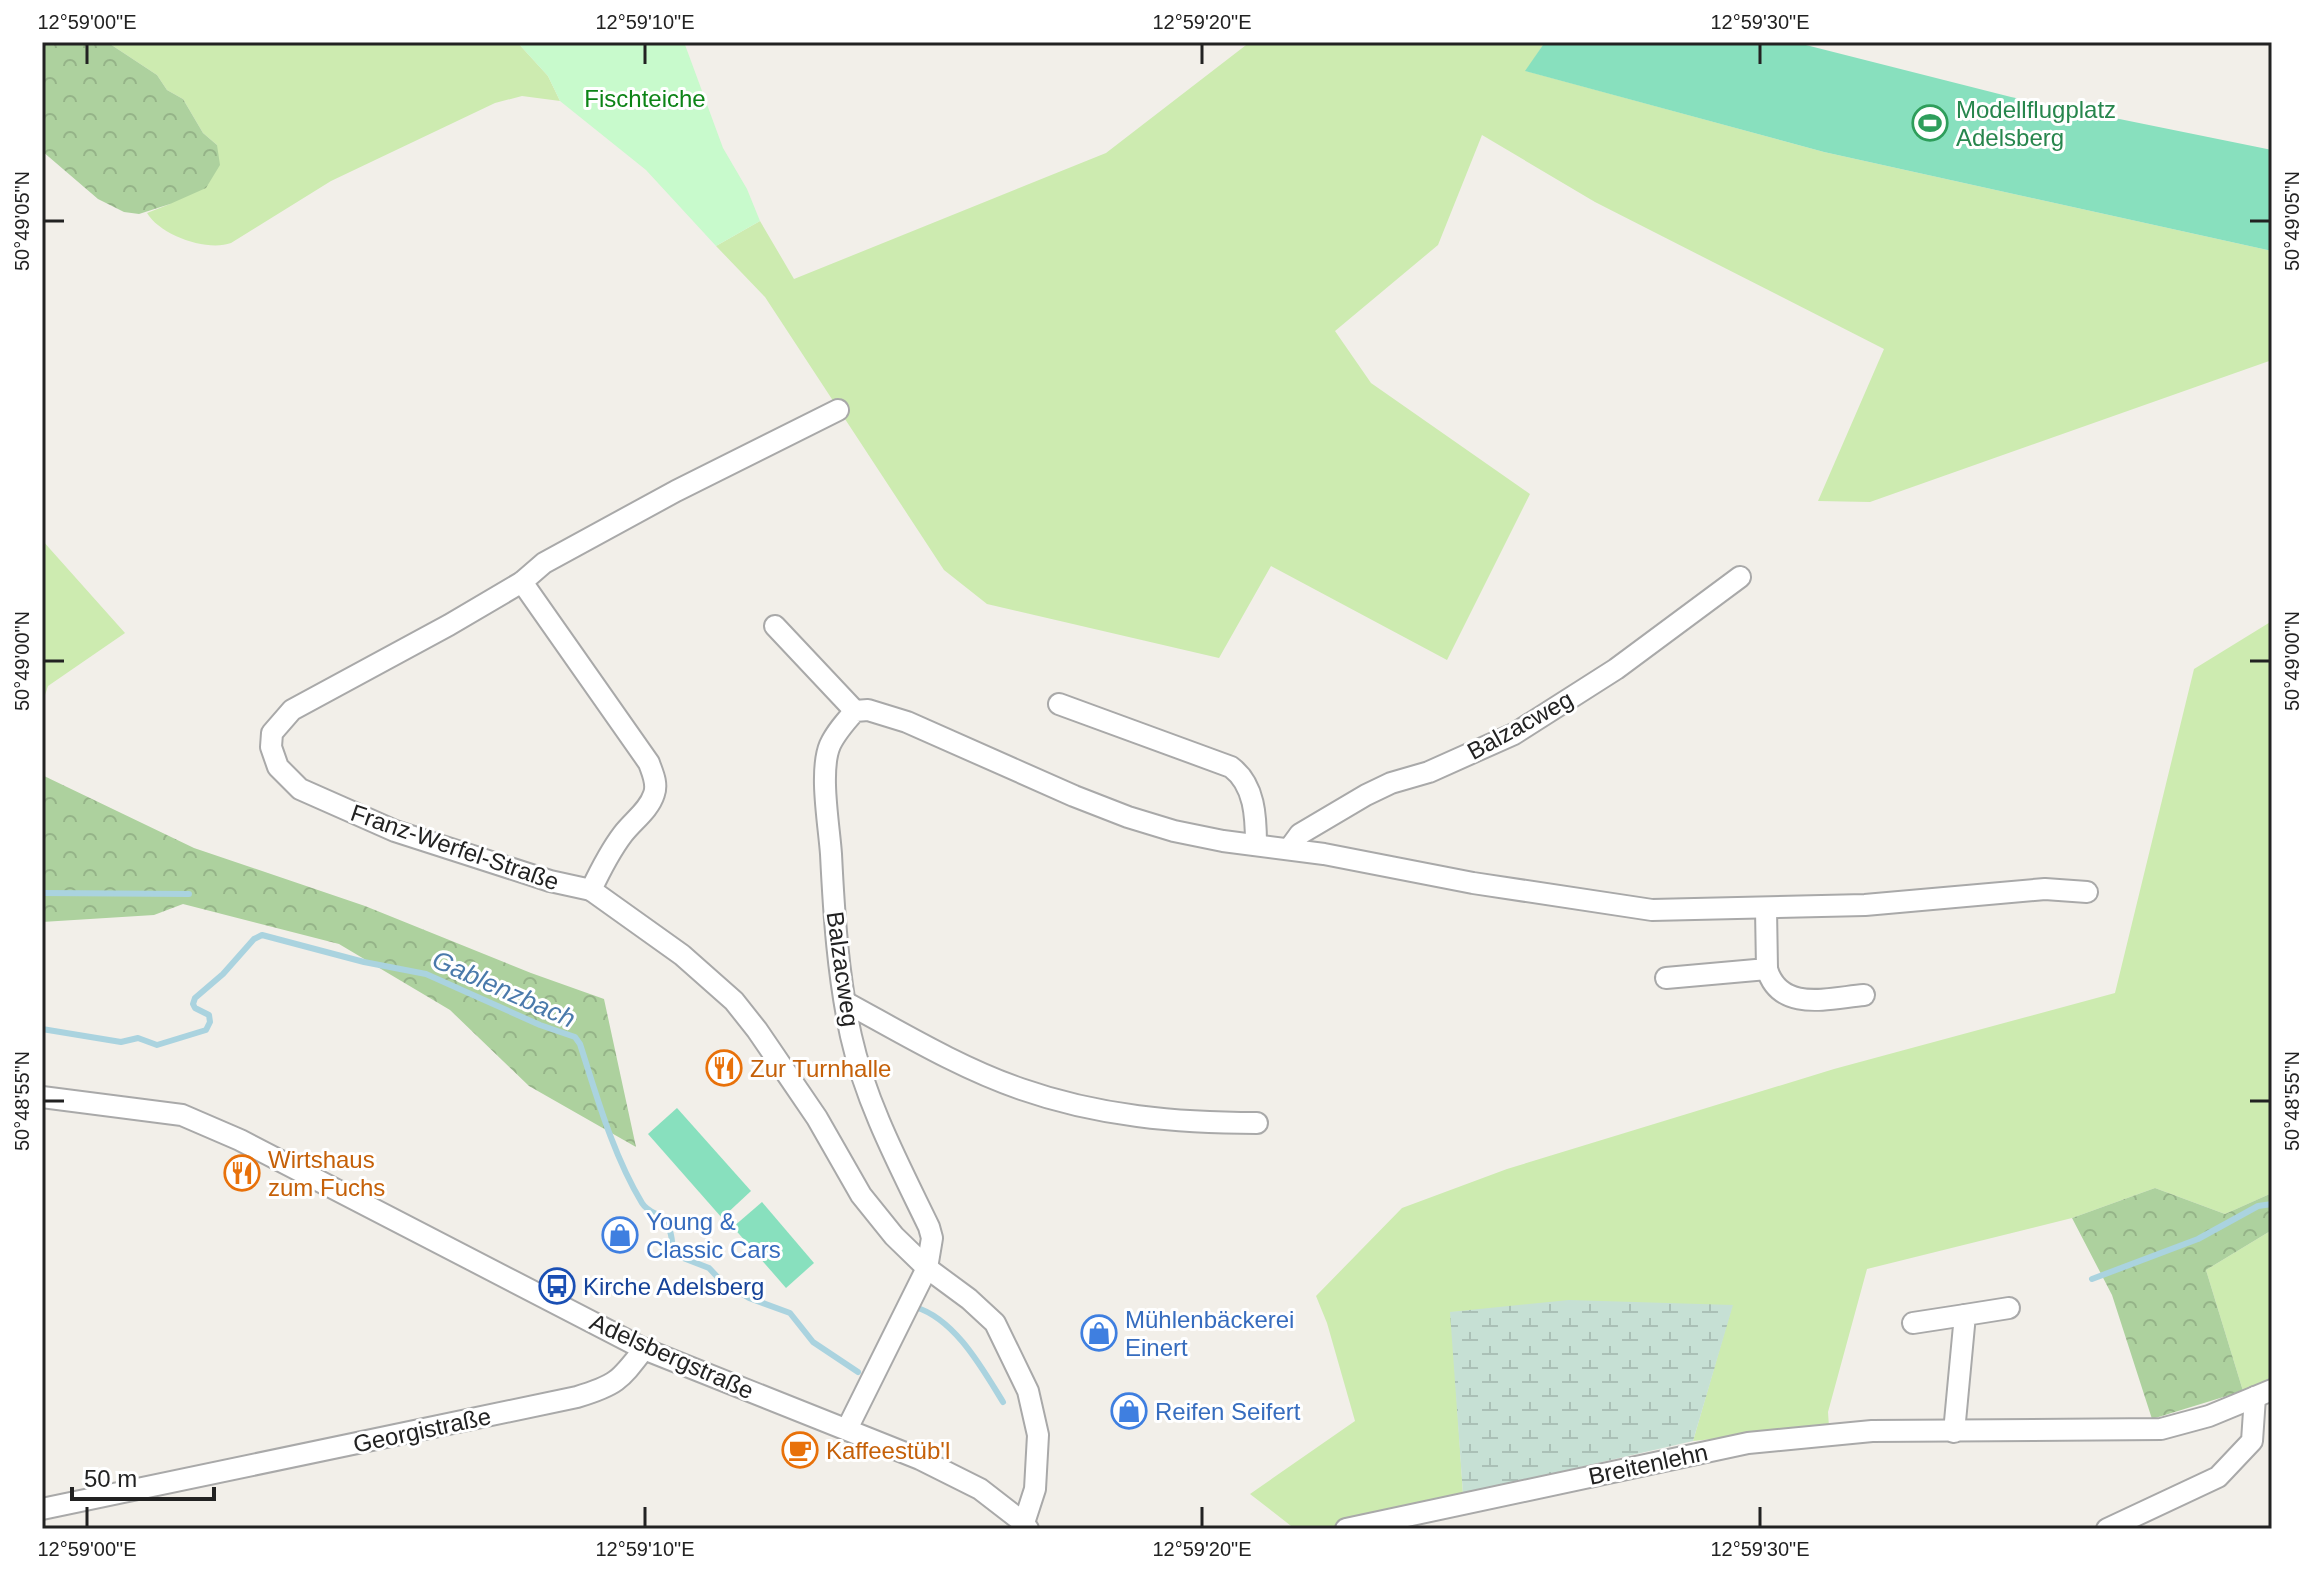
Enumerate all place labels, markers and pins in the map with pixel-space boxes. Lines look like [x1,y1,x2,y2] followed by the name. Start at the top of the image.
[1956,96,2116,151] place label: Modellflugplatz Adelsberg
[1911,104,1949,142] sports icon: Modellflugplatz Adelsberg
[705,1049,743,1087] restaurant icon: Zur Turnhalle
[750,1055,891,1082] place label: Zur Turnhalle
[268,1146,385,1201] place label: Wirtshaus zum Fuchs
[223,1154,261,1192] restaurant icon: Wirtshaus zum Fuchs
[646,1208,781,1263] place label: Young & Classic Cars
[601,1216,639,1254] shop icon: Young & Classic Cars
[538,1267,576,1305] bus stop icon: Kirche Adelsberg
[583,1273,764,1300] place label: Kirche Adelsberg
[1125,1306,1294,1361] place label: Mühlenbäckerei Einert
[1080,1314,1118,1352] shop icon: Mühlenbäckerei Einert
[1110,1392,1148,1430] shop icon: Reifen Seifert
[1155,1398,1301,1425] place label: Reifen Seifert
[781,1431,819,1469] cafe icon: Kaffeestüb'l
[826,1437,950,1464] place label: Kaffeestüb'l

